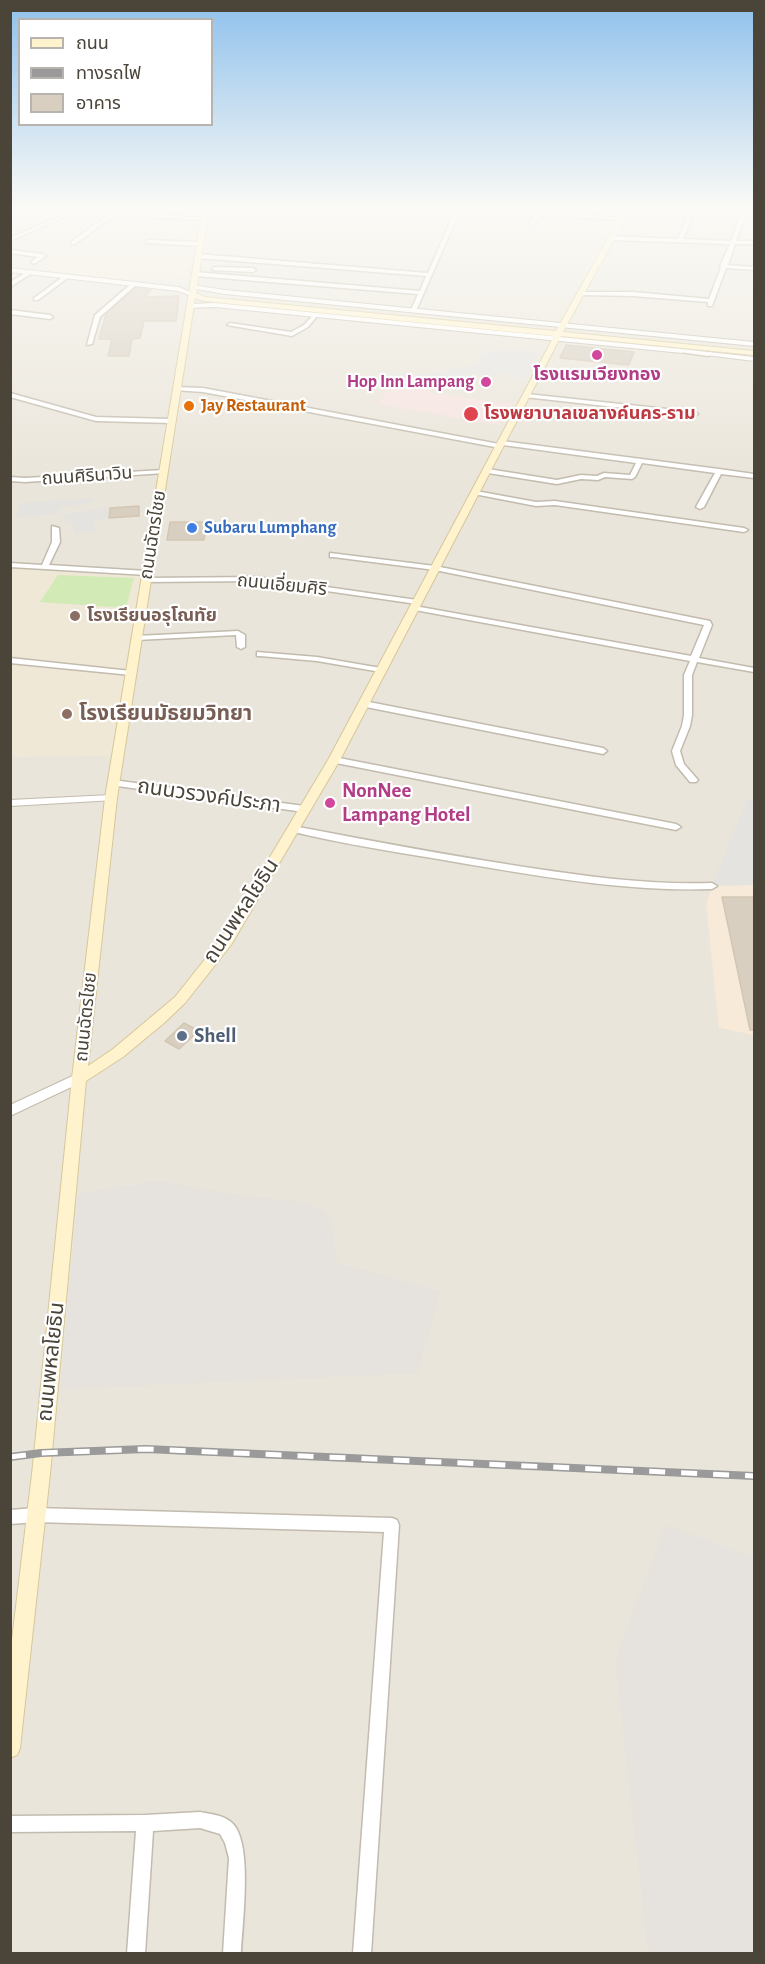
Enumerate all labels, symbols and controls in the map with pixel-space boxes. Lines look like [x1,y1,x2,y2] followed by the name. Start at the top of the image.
[18,18,213,126] legend
[76,35,109,53] text: ถนน
[76,65,141,83] text: ทางรถไฟ
[76,95,121,113] text: อาคาร
[590,348,604,362] marker: โรงแรมเวียงทอง
[533,364,661,386] place label: โรงแรมเวียงทอง
[347,371,474,393] place label: Hop Inn Lampang
[479,375,493,389] marker: Hop Inn Lampang
[201,395,306,417] place label: Jay Restaurant
[182,399,196,413] marker: Jay Restaurant
[484,403,696,425] place label: โรงพยาบาลเขลางค์นคร-ราม
[462,405,480,423] marker: โรงพยาบาลเขลางค์นคร-ราม
[41,462,133,490] street label: ถนนศิรินาวิน
[135,489,171,581] street label: ถนนฉัตรไชย
[204,517,336,539] place label: Subaru Lumphang
[185,521,199,535] marker: Subaru Lumphang
[236,570,328,600] street label: ถนนเอี่ยมศิริ
[87,605,217,627] place label: โรงเรียนอรุโณทัย
[68,609,82,623] marker: โรงเรียนอรุโณทัย
[79,701,252,727] place label: โรงเรียนมัธยมวิทยา
[60,707,74,721] marker: โรงเรียนมัธยมวิทยา
[136,773,282,819] street label: ถนนวรวงค์ประภา
[342,778,471,828] place label: NonNee Lampang Hotel
[323,796,337,810] marker: NonNee Lampang Hotel
[198,854,284,968] street label: ถนนพหลโยธิน
[71,971,101,1063] street label: ถนนฉัตรไชย
[194,1023,236,1049] place label: Shell
[175,1029,189,1043] marker: Shell
[32,1301,70,1423] street label: ถนนพหลโยธิน

